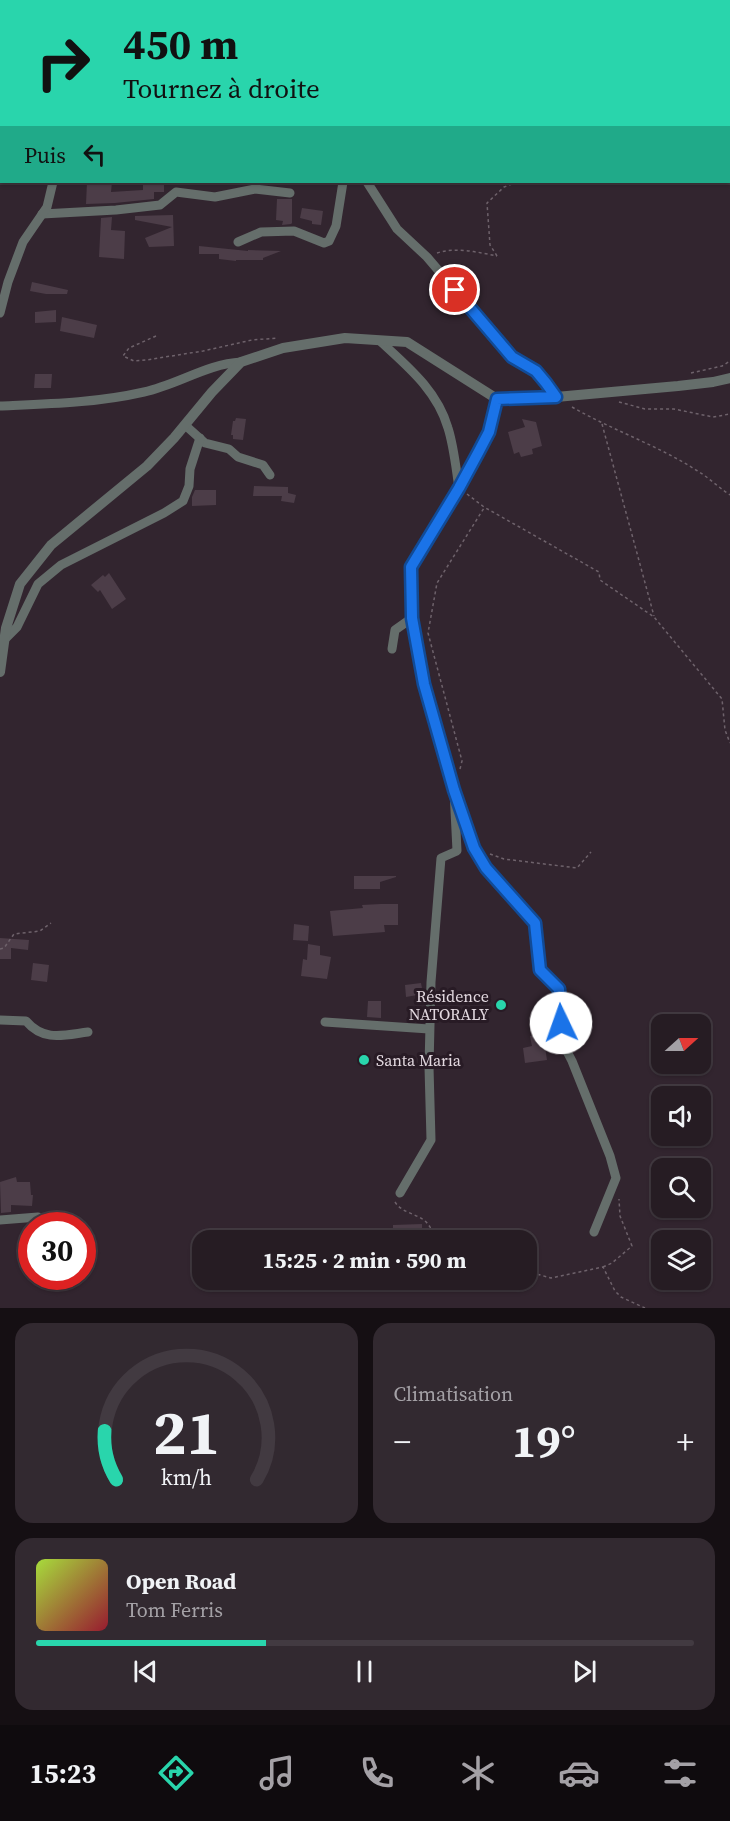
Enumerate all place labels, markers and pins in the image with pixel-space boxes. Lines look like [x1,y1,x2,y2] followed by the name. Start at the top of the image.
[429,264,480,315] pin
[409,985,489,1025] place label: Résidence NATORALY
[494,998,508,1012] marker: Résidence NATORALY
[376,1049,462,1071] place label: Santa Maria
[357,1053,371,1067] marker: Santa Maria

